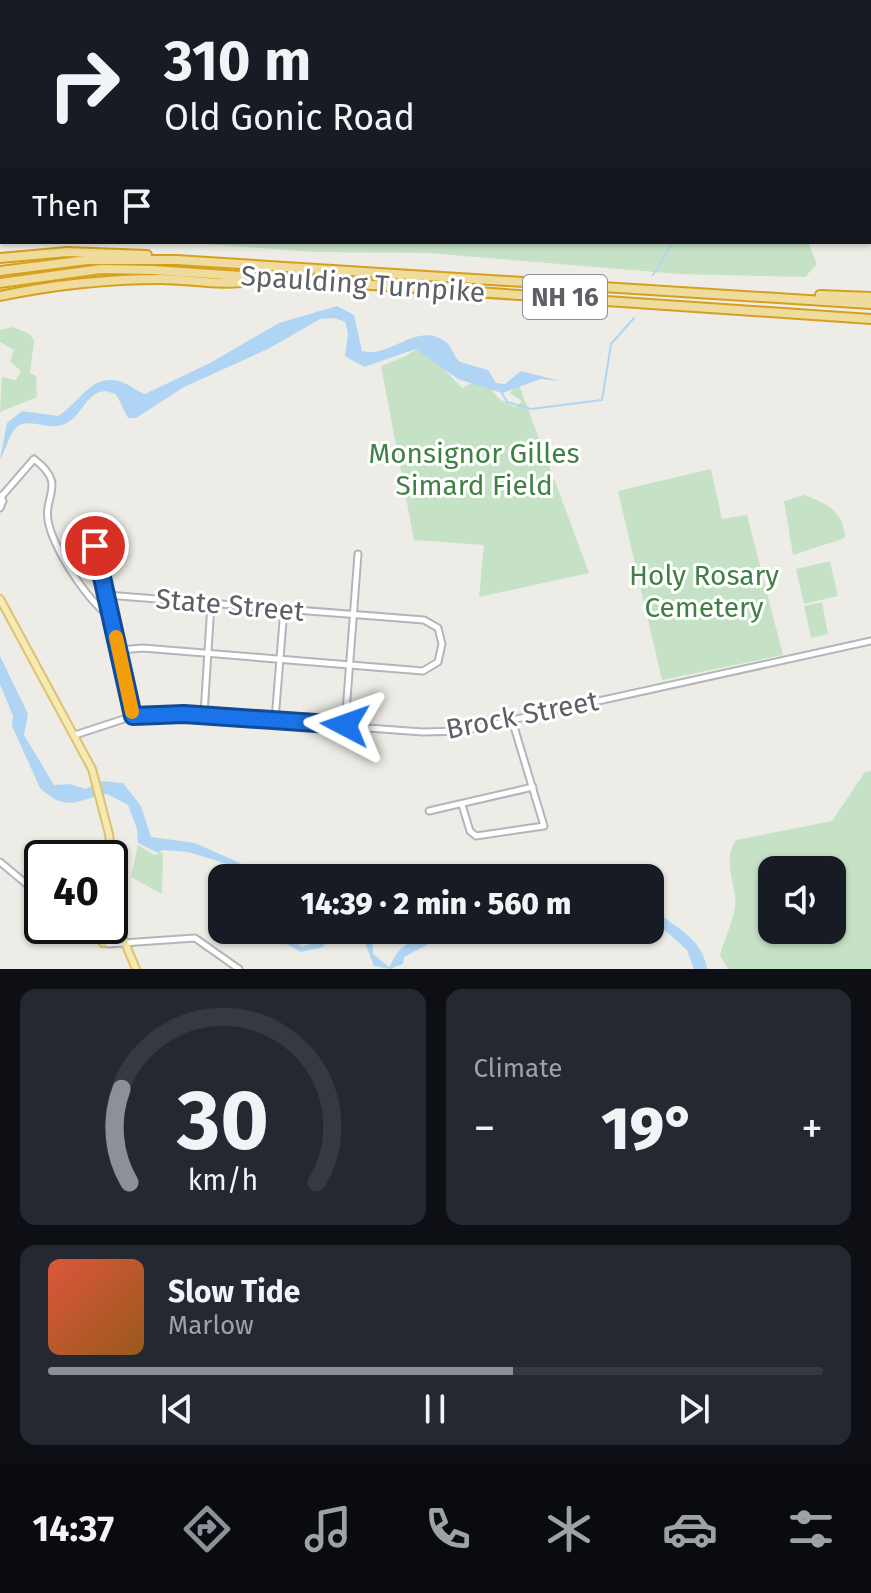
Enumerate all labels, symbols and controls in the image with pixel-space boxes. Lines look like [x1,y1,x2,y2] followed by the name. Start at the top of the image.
[164,28,311,95] text: 310 m
[32,32,136,136] icon: right
[164,96,415,140] text: Old Gonic Road
[115,184,159,228] icon: arrive
[32,188,99,224] text: Then
[240,259,486,309] street label: Spaulding Turnpike
[523,275,607,319] road number: NH 16
[368,437,580,502] park label: Monsignor Gilles Simard Field
[61,512,129,580] pin
[73,524,117,568] icon: arrive
[629,559,779,624] park label: Holy Rosary Cemetery
[154,582,306,628] street label: State Street
[303,683,387,767] position arrow
[443,684,602,746] street label: Brock Street
[24,840,128,944] speed limit sign: 40
[758,856,846,944] map controls
[758,856,846,944] button: sound
[301,886,571,922] text: 14:39 · 2 min · 560 m
[474,1053,562,1084] text: Climate
[176,1071,269,1171] text: 30
[601,1093,695,1165] text: 19°
[474,1102,496,1155] text: −
[801,1102,823,1155] text: +
[187,1163,258,1198] text: km/h
[168,1274,300,1310] text: Slow Tide
[168,1310,254,1341] text: Marlow
[155,1387,199,1431] icon: previous
[413,1387,457,1431] icon: pause
[672,1387,716,1431] icon: next
[179,1501,235,1557] icon: directions
[300,1501,356,1557] icon: music
[420,1501,476,1557] icon: phone
[541,1501,597,1557] icon: climate
[662,1501,718,1557] icon: car
[783,1501,839,1557] icon: filters
[32,1507,114,1551] text: 14:37

